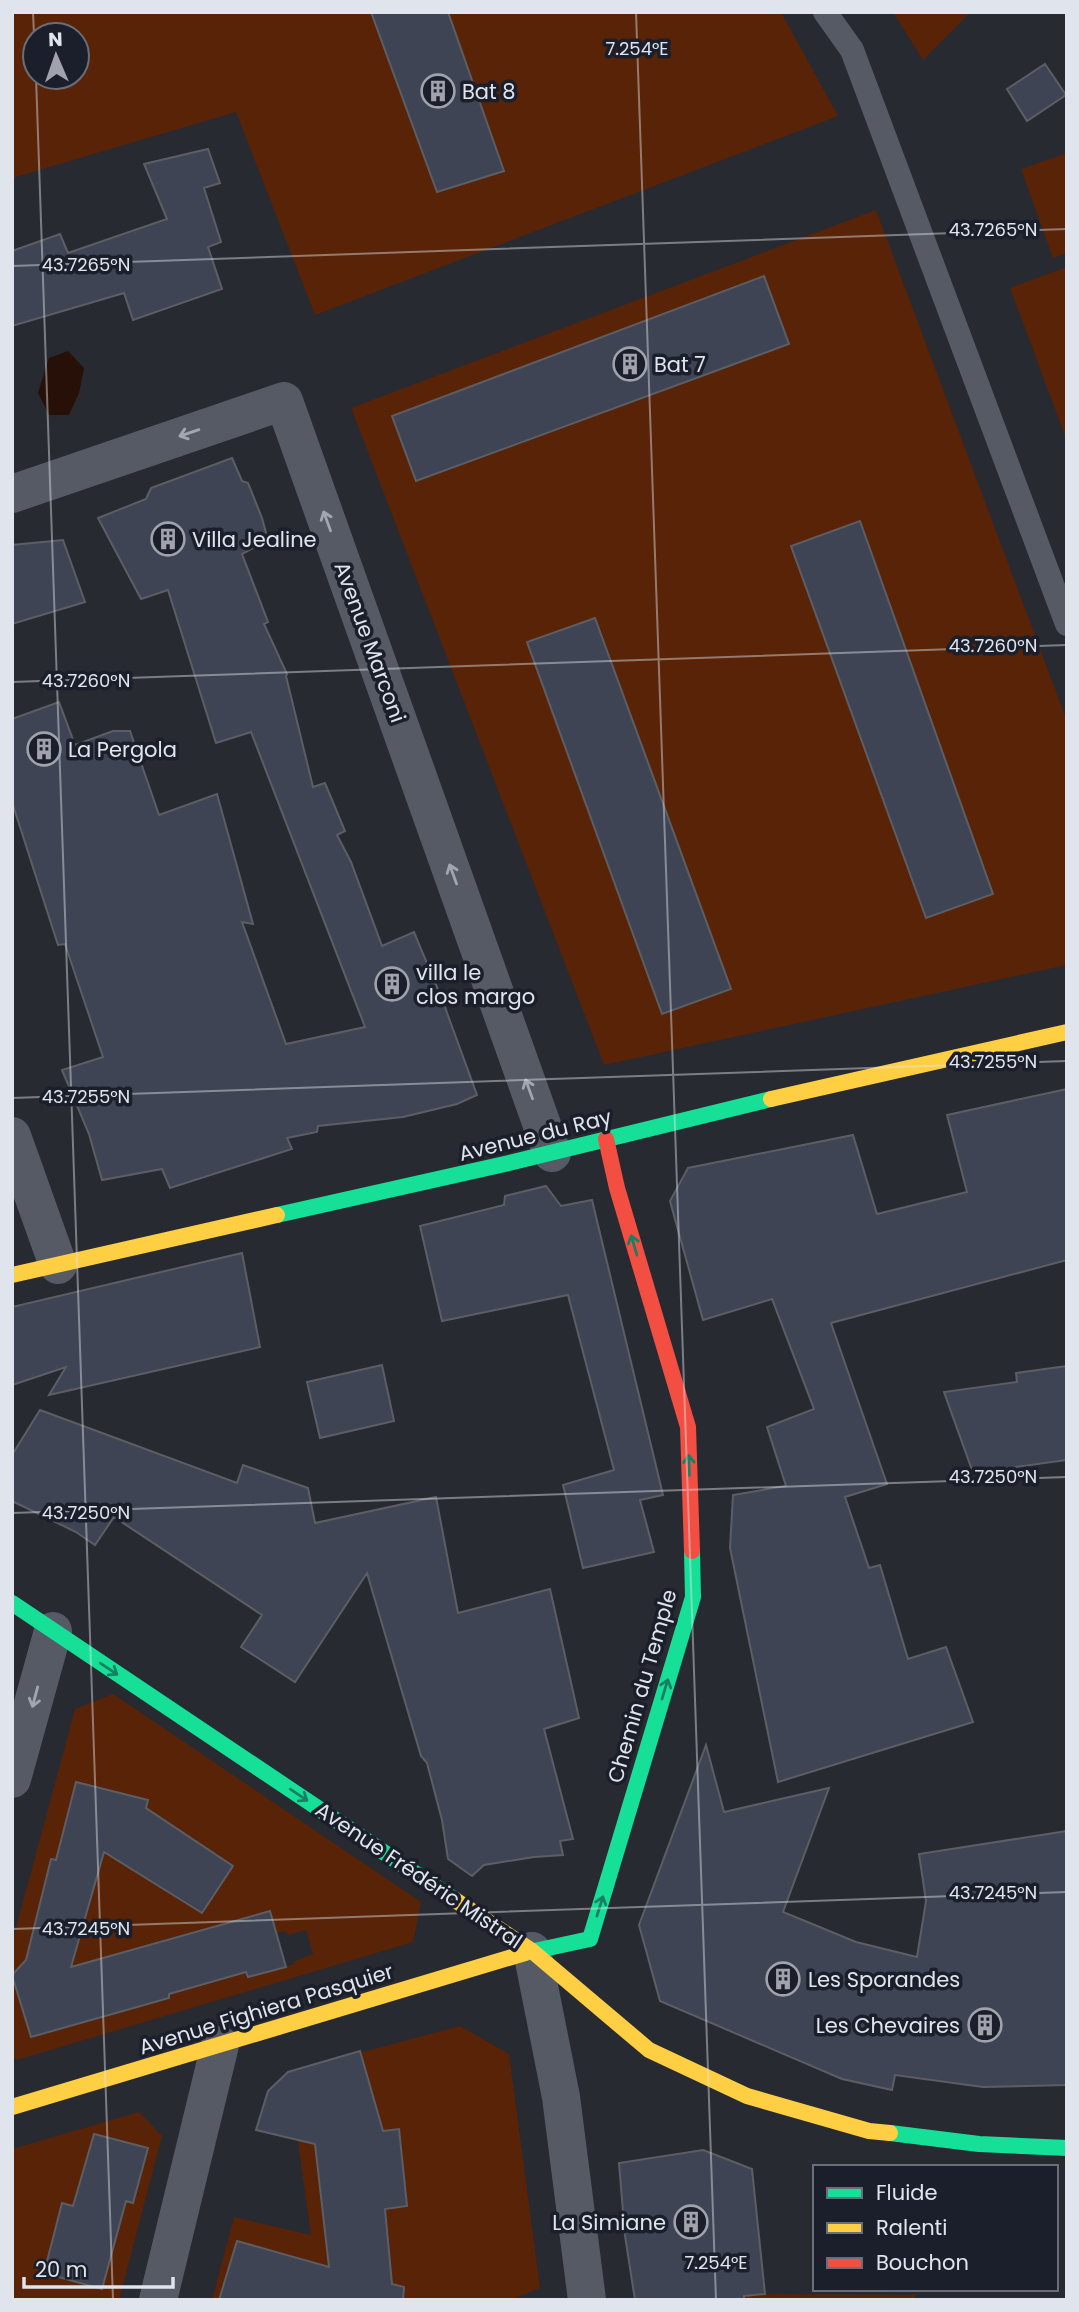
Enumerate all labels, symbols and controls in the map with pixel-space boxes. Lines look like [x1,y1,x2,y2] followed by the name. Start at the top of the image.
[21,21,91,91] north arrow
[48,26,63,53] text: N
[605,36,669,61] text: 7.254°E
[419,72,457,110] building icon: Bat 8
[462,77,516,106] place label: Bat 8
[949,217,1037,242] text: 43.7265°N
[42,252,130,277] text: 43.7265°N
[611,345,649,383] building icon: Bat 7
[654,350,706,379] place label: Bat 7
[179,428,201,440] one-way arrow
[320,511,332,533] one-way arrow
[149,520,187,558] building icon: Villa Jealine
[192,525,317,554] place label: Villa Jealine
[327,557,413,727] street label: Avenue Marconi
[949,633,1037,658] text: 43.7260°N
[42,668,130,693] text: 43.7260°N
[25,730,63,768] building icon: La Pergola
[68,735,177,764] place label: La Pergola
[445,864,458,886] one-way arrow
[416,958,535,1011] place label: villa le clos margo
[373,965,411,1003] building icon: villa le clos margo
[949,1049,1037,1074] text: 43.7255°N
[522,1078,534,1100] one-way arrow
[42,1084,130,1109] text: 43.7255°N
[456,1102,615,1168] street label: Avenue du Ray
[627,1235,640,1257] one-way arrow
[682,1454,695,1477] one-way arrow
[949,1464,1037,1489] text: 43.7250°N
[42,1500,130,1525] text: 43.7250°N
[600,1586,684,1786] street label: Chemin du Temple
[99,1662,118,1676] one-way arrow
[660,1678,673,1700] one-way arrow
[27,1686,40,1708] one-way arrow
[288,1788,308,1802] one-way arrow
[310,1795,528,1955] street label: Avenue Frédéric Mistral
[949,1880,1037,1905] text: 43.7245°N
[594,1896,607,1918] one-way arrow
[42,1916,130,1941] text: 43.7245°N
[135,1956,397,2062] street label: Avenue Fighiera Pasquier
[764,1960,802,1998] building icon: Les Sporandes
[808,1965,960,1994] place label: Les Sporandes
[966,2006,1004,2044] building icon: Les Chevaires
[816,2011,960,2040] place label: Les Chevaires
[813,2165,1058,2291] legend
[876,2178,938,2207] text: Fluide
[672,2203,710,2241] building icon: La Simiane
[552,2208,666,2237] place label: La Simiane
[876,2213,947,2242] text: Ralenti
[24,2246,173,2290] scale bar
[876,2248,969,2277] text: Bouchon
[684,2250,748,2275] text: 7.254°E
[35,2255,88,2284] text: 20 m

